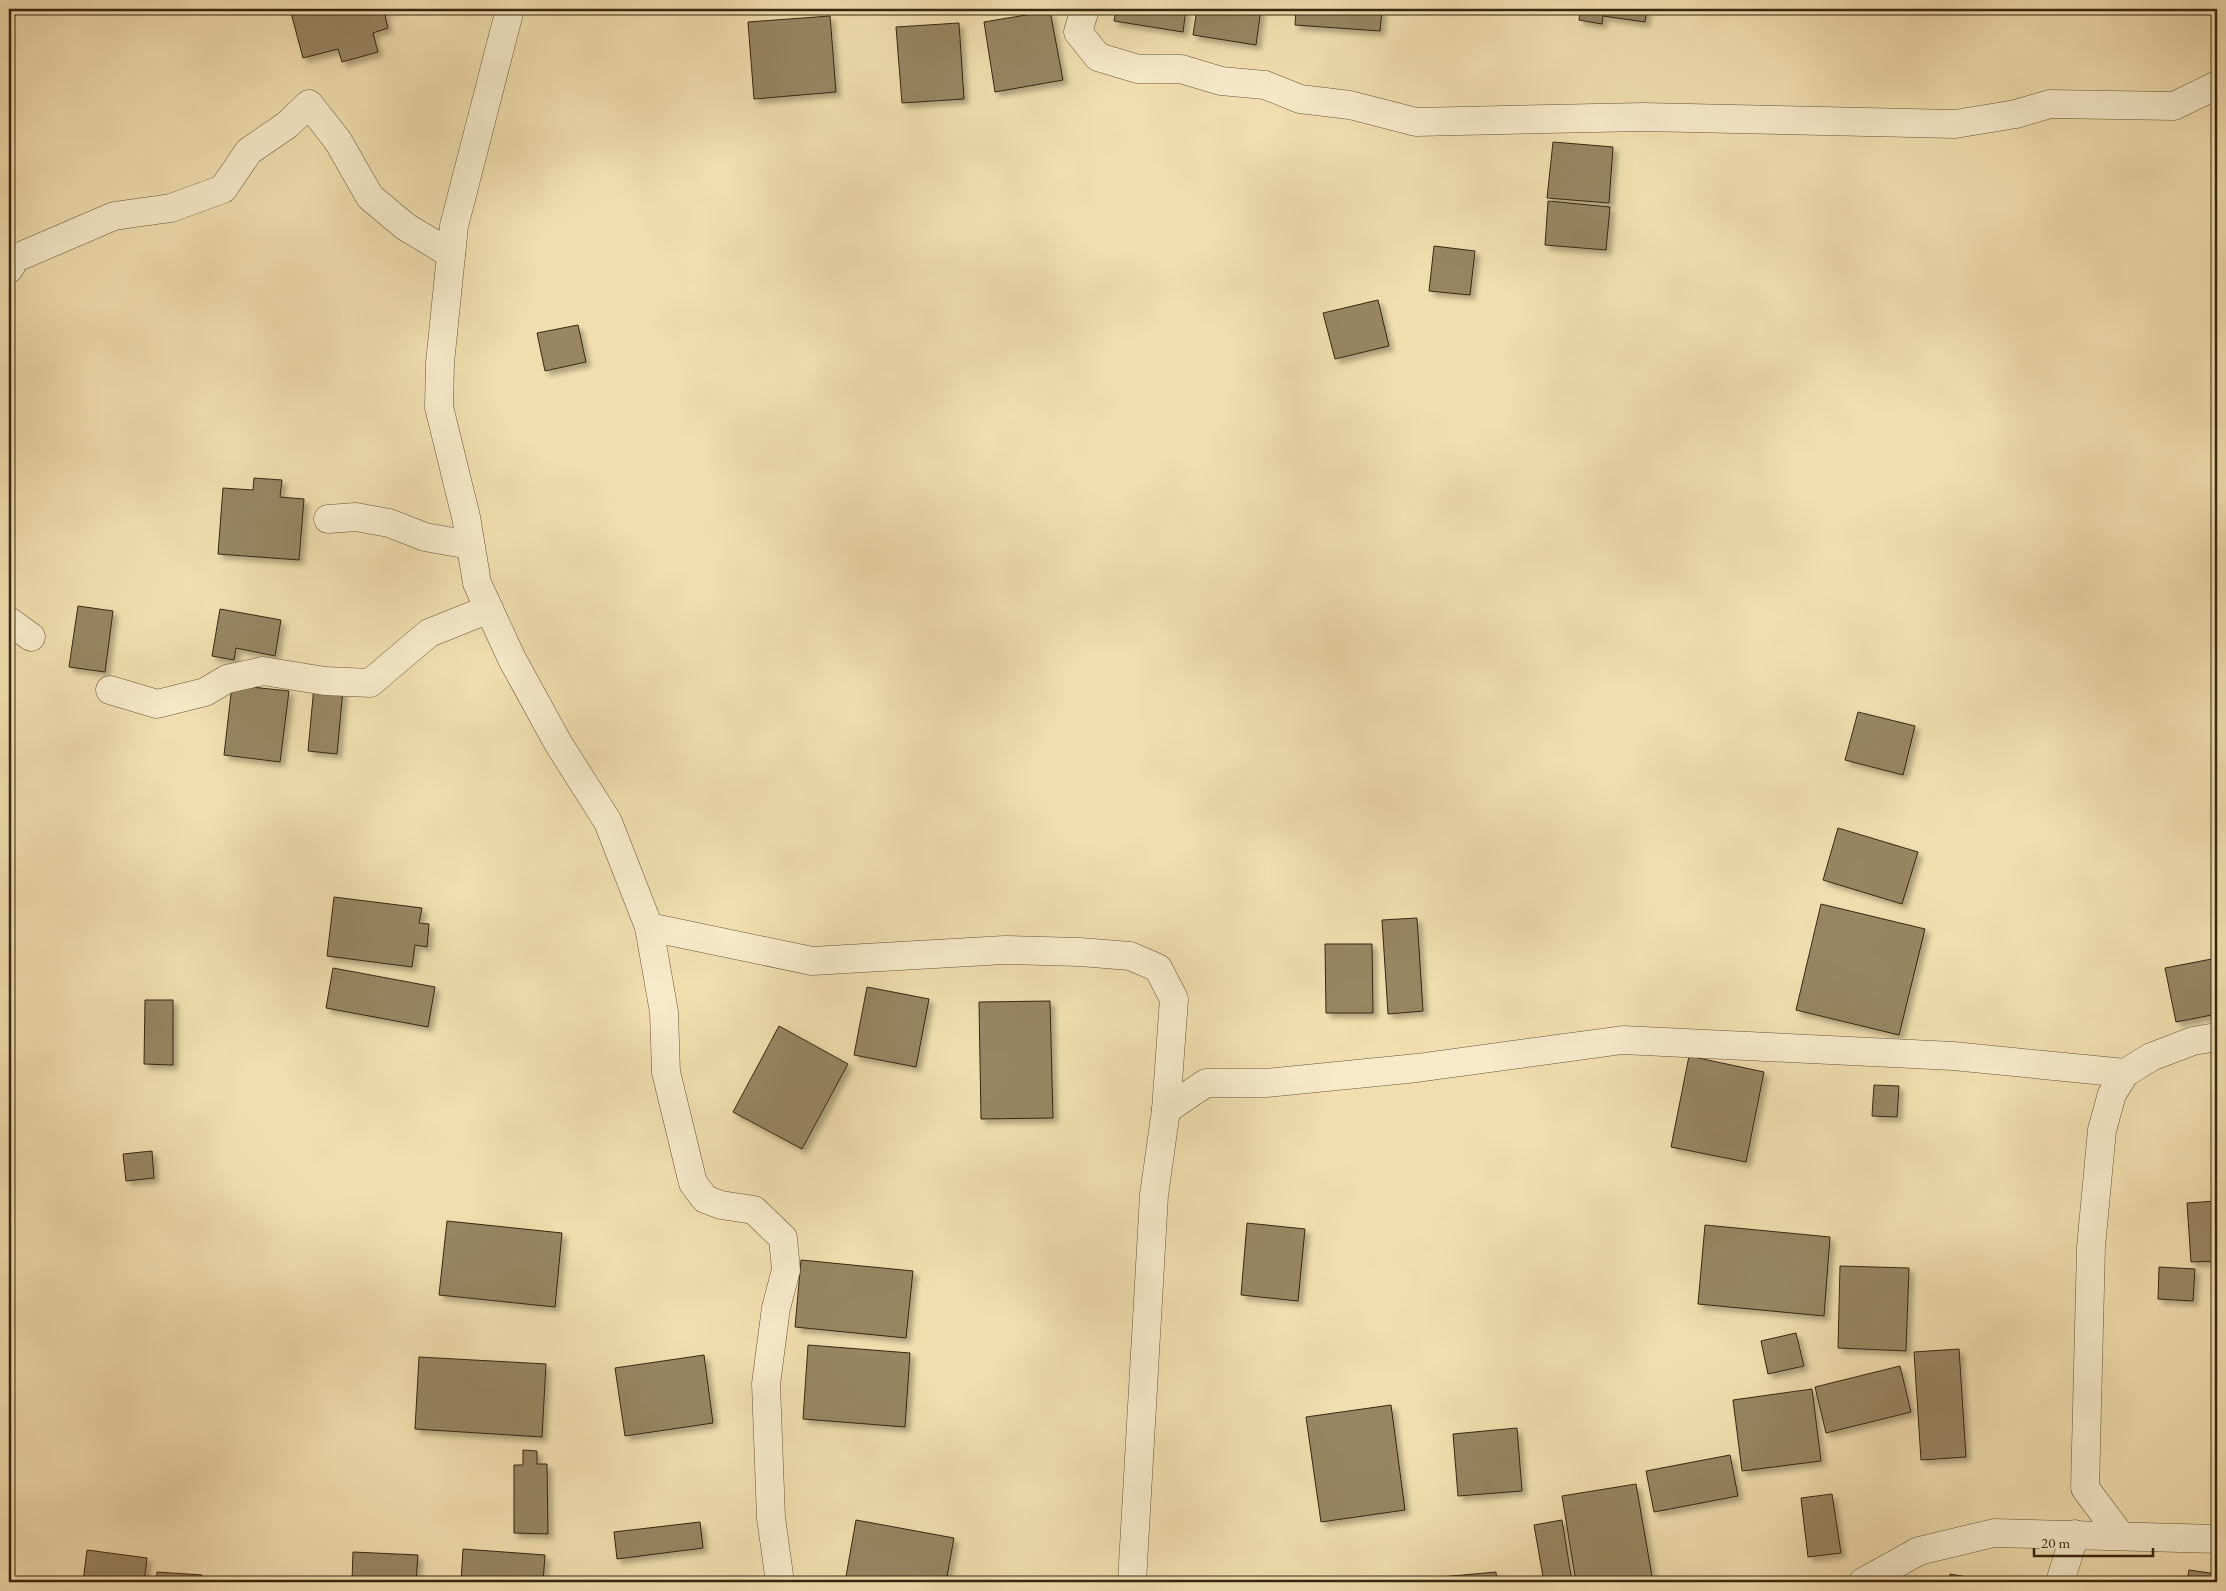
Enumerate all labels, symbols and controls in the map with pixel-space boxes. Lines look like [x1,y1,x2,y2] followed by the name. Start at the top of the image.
[2034,1526,2152,1558] scale bar
[2041,1533,2070,1552] text: 20 m

